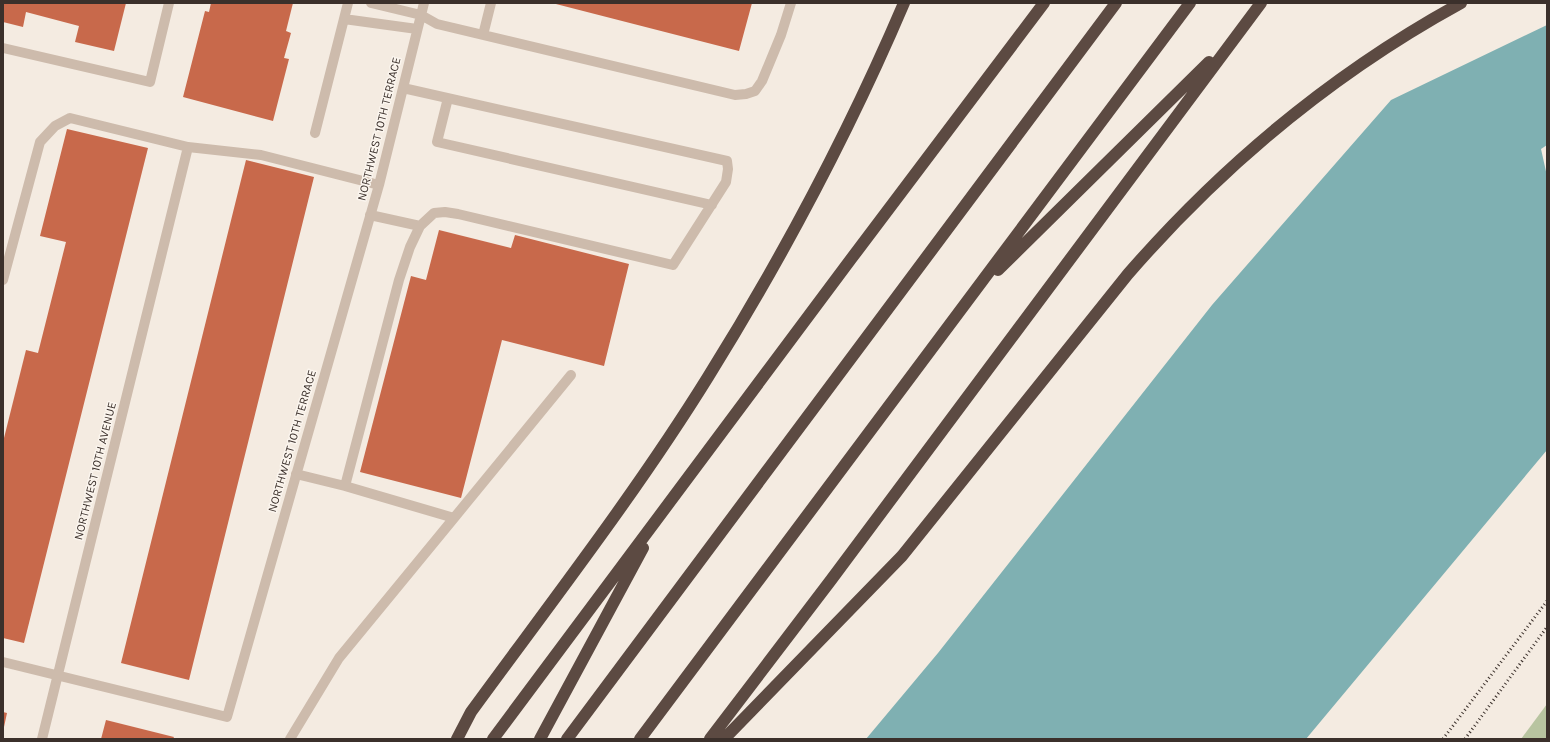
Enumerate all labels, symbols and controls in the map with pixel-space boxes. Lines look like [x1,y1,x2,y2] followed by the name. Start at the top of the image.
[354,56,404,202] street label: NORTHWEST 10TH TERRACE
[265,368,319,514] street label: NORTHWEST 10TH TERRACE
[71,401,119,541] street label: NORTHWEST 10TH AVENUE

